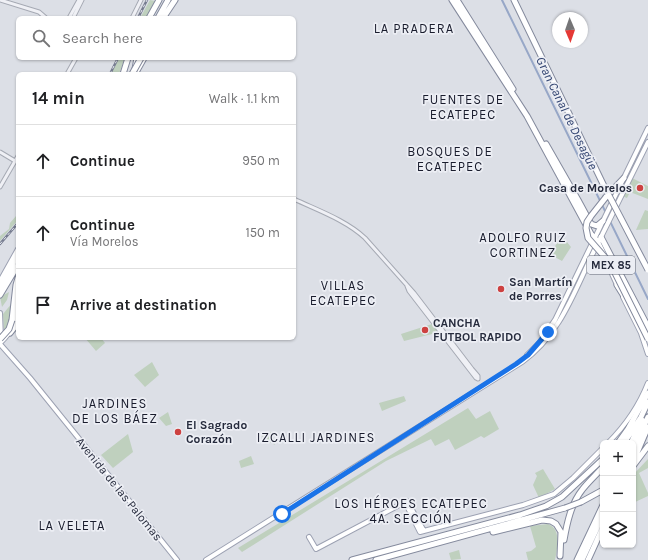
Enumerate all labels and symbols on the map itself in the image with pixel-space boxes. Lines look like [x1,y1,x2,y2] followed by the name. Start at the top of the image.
[552,12,588,48] north arrow
[374,21,454,36] district label: LA PRADERA
[533,54,601,172] water label: Gran Canal de Desagüe
[422,92,504,122] district label: FUENTES DE ECATEPEC
[407,144,493,174] district label: BOSQUES DE ECATEPEC
[539,181,632,195] place label: Casa de Morelos
[635,183,645,193] marker: Casa de Morelos
[479,230,567,260] district label: ADOLFO RUIZ CORTINEZ
[587,256,635,274] road number: MEX 85
[509,275,573,303] place label: San Martín de Porres
[310,278,376,308] district label: VILLAS ECATEPEC
[496,284,506,294] marker: San Martín de Porres
[433,316,521,344] place label: CANCHA FUTBOL RAPIDO
[539,323,557,341] route end
[420,325,430,335] marker: CANCHA FUTBOL RAPIDO
[72,396,158,426] district label: JARDINES DE LOS BÁEZ
[186,418,247,446] place label: El Sagrado Corazón
[173,427,183,437] marker: El Sagrado Corazón
[257,430,375,445] district label: IZCALLI JARDINES
[73,435,165,543] street label: Avenida de las Palomas
[334,494,488,526] district label: LOS HÉROES ECATEPEC 4A. SECCIÓN
[273,505,291,523] route start
[38,518,106,533] district label: LA VELETA

